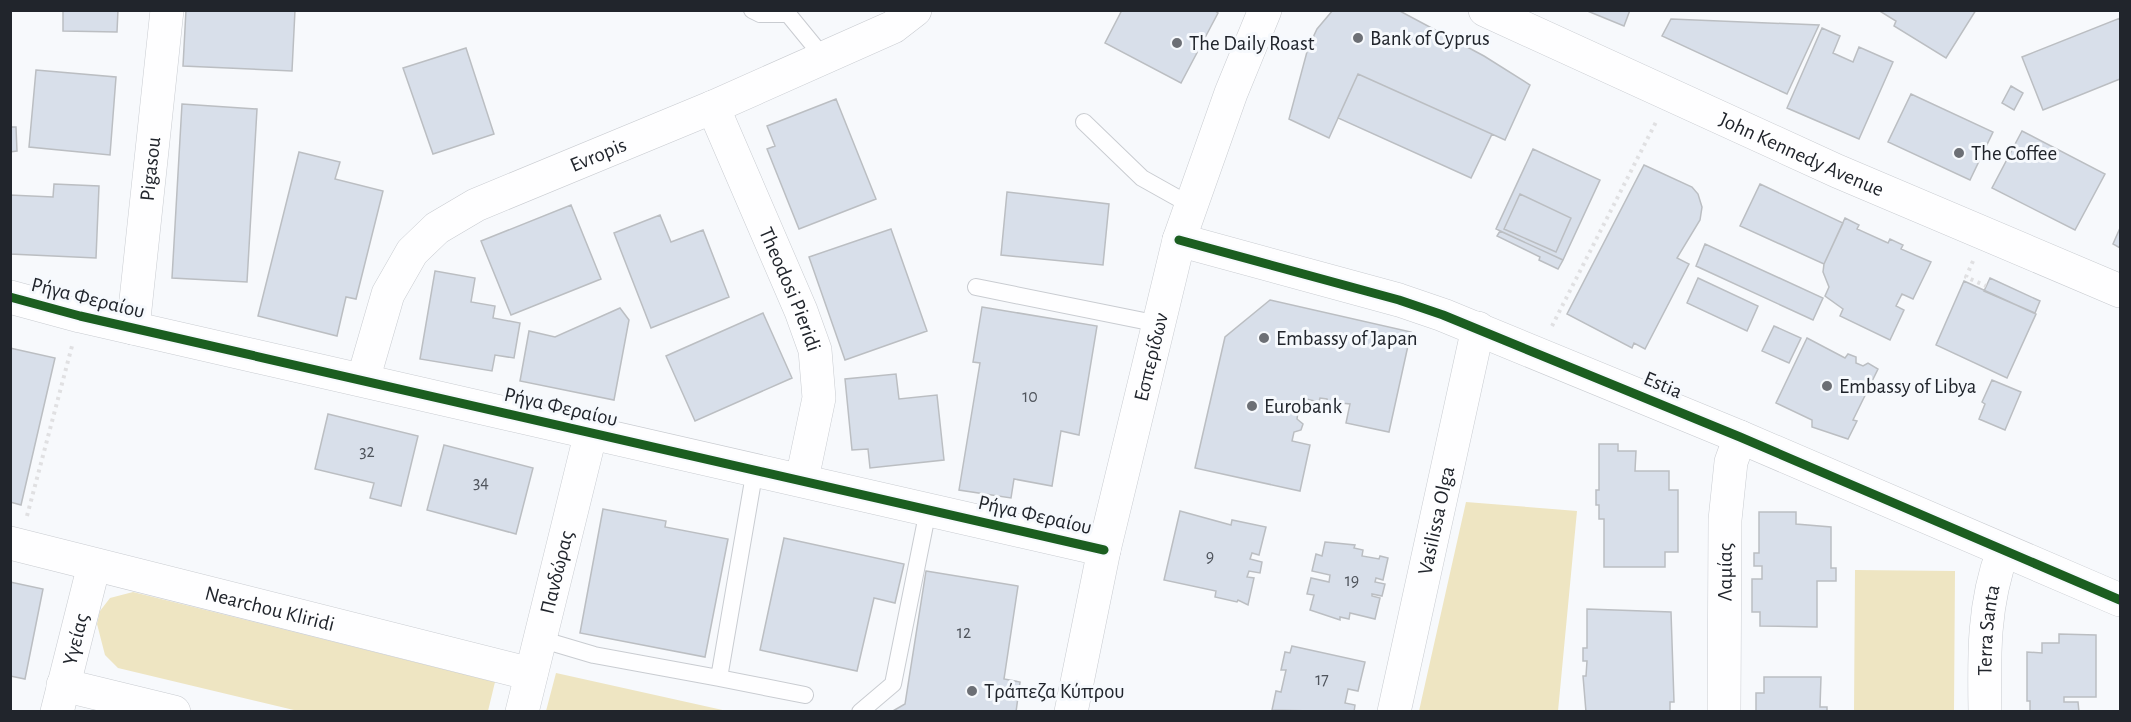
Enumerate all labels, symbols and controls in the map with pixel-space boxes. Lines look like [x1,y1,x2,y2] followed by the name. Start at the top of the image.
[1370,28,1490,49] place label: Bank of Cyprus
[1351,31,1365,45] marker: Bank of Cyprus
[1189,33,1315,54] place label: The Daily Roast
[1170,36,1184,50] marker: The Daily Roast
[1716,108,1887,200] street label: John Kennedy Avenue
[567,134,629,175] street label: Evropis
[136,135,164,202] street label: Pigasou
[1971,143,2057,164] place label: The Coffee
[1952,146,1966,160] marker: The Coffee
[756,224,825,354] street label: Theodosi Pieridi
[29,274,147,322] street label: Ρήγα Φεραίου
[1130,310,1172,403] street label: Εσπερίδων
[1276,328,1418,349] place label: Embassy of Japan
[1257,331,1271,345] marker: Embassy of Japan
[1641,368,1685,402] street label: Estia
[1839,376,1977,397] place label: Embassy of Libya
[1820,379,1834,393] marker: Embassy of Libya
[502,384,620,430] street label: Ρήγα Φεραίου
[1022,388,1038,406] house number: 10
[1264,396,1342,417] place label: Eurobank
[1245,399,1259,413] marker: Eurobank
[359,443,375,461] house number: 32
[1414,464,1458,577] street label: Vasilissa Olga
[473,474,489,492] house number: 34
[976,492,1094,538] street label: Ρήγα Φεραίου
[536,528,577,616] street label: Πανδώρας
[1714,543,1735,601] street label: Λαμίας
[1206,548,1214,566] house number: 9
[1345,572,1359,590] house number: 19
[203,582,337,635] street label: Nearchou Kliridi
[1974,582,2003,676] street label: Terra Santa
[59,611,92,667] street label: Υγείας
[957,624,971,642] house number: 12
[1315,671,1329,689] house number: 17
[984,681,1125,702] place label: Τράπεζα Κύπρου
[965,684,979,698] marker: Τράπεζα Κύπρου

